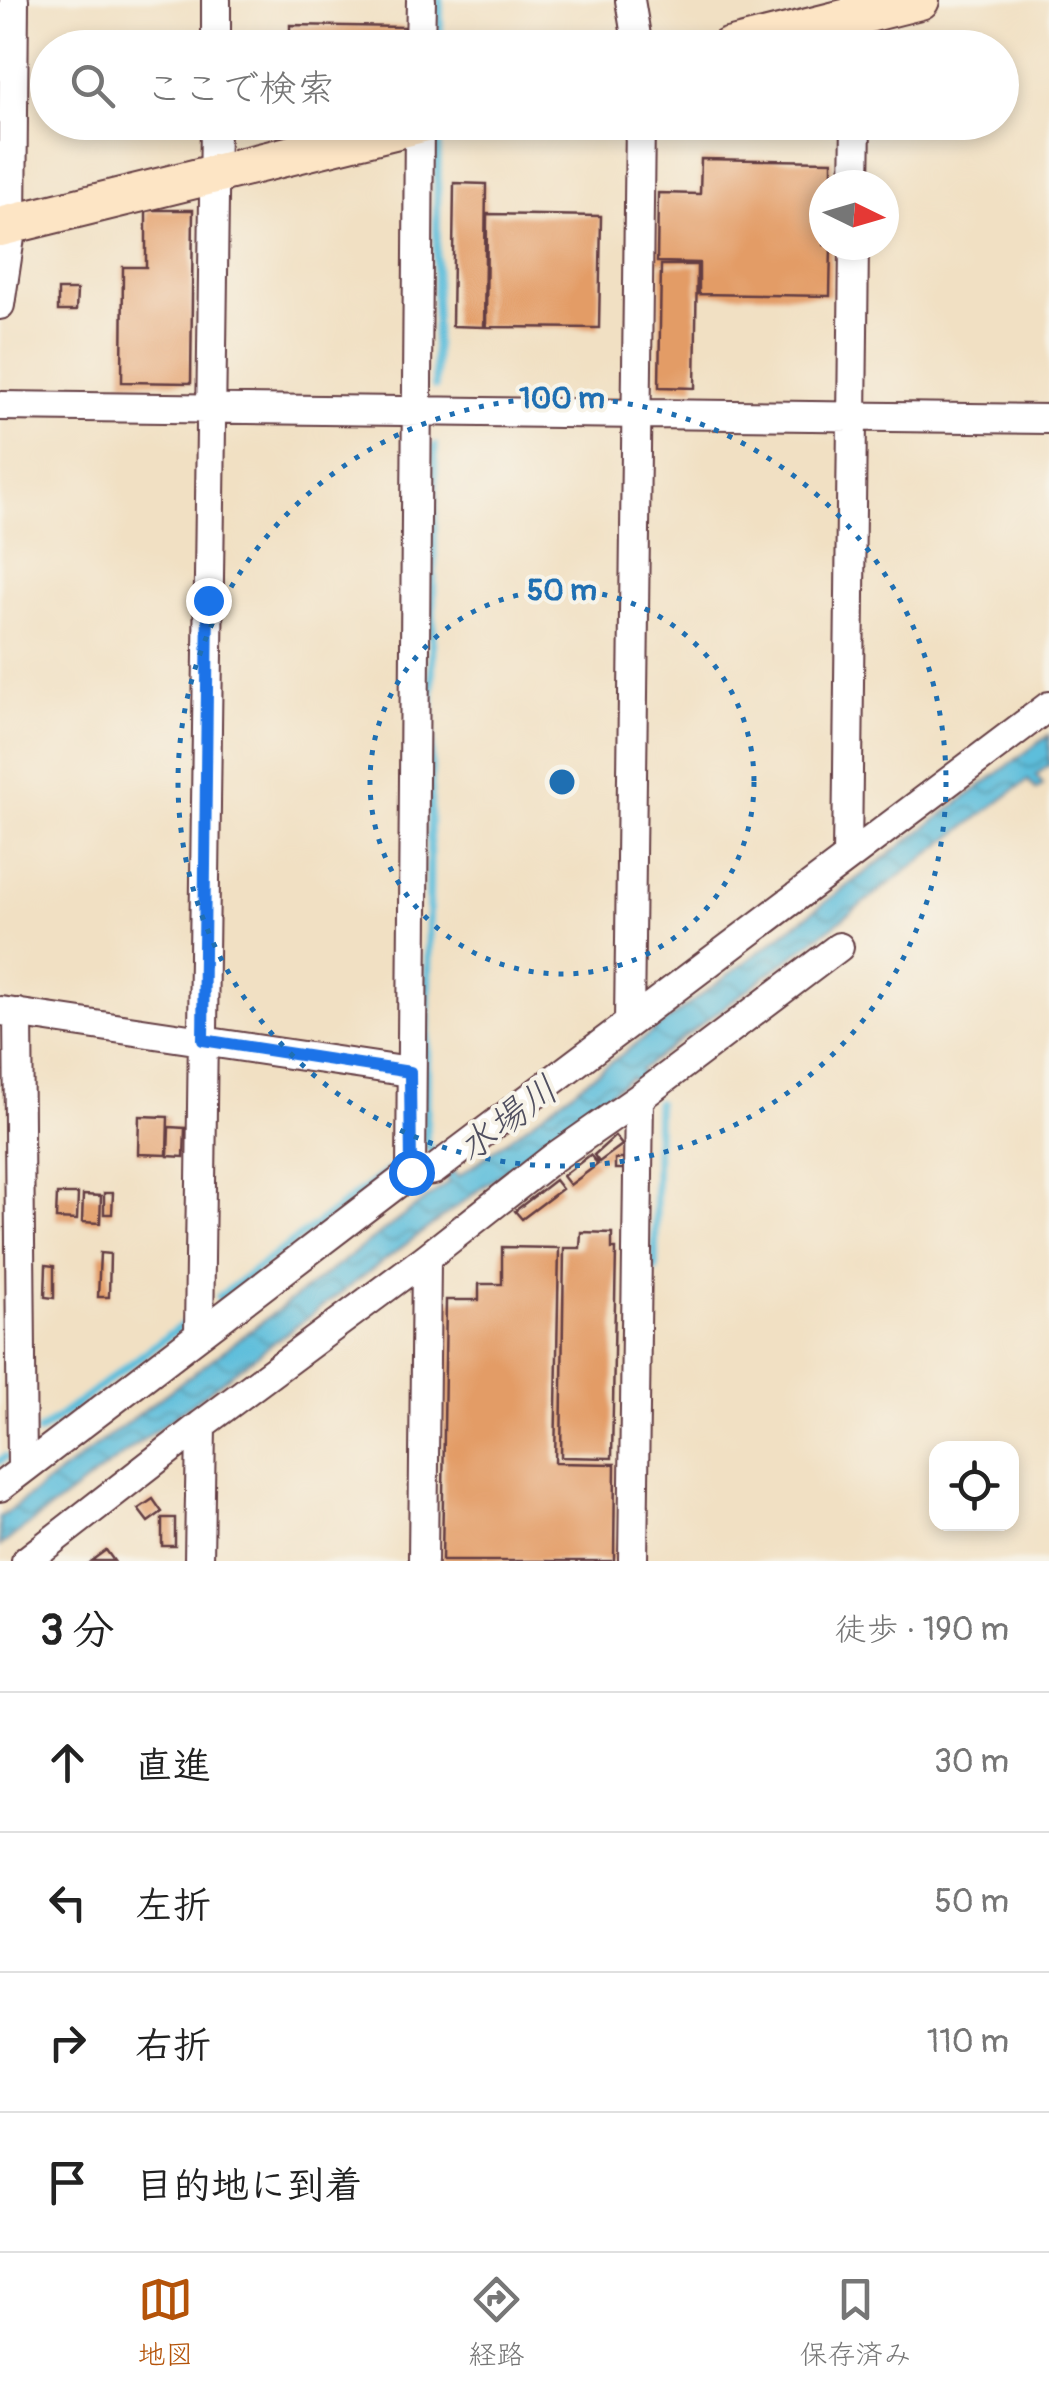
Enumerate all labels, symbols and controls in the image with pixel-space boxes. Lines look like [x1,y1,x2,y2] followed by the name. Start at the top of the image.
[30,30,1019,140] search box
[65,58,120,113] icon: search
[145,65,335,113] text: ここで検索
[809,170,899,260] north arrow
[519,380,605,417] text: 100 m
[527,572,597,609] text: 50 m
[186,578,232,624] route end
[544,764,580,800] centre of rings
[448,1066,568,1172] water label: 水場川
[389,1150,435,1196] route start
[929,1441,1019,1531] map controls
[929,1441,1019,1531] button: locate
[40,1605,115,1657] text: 3 分
[835,1610,1009,1650] text: 徒歩 · 190 m
[40,1735,95,1790] icon: ahead
[135,1742,211,1790] text: 直進
[934,1742,1009,1782] text: 30 m
[40,1875,95,1930] icon: left
[135,1882,211,1930] text: 左折
[934,1882,1009,1922] text: 50 m
[40,2015,95,2070] icon: right
[135,2022,211,2070] text: 右折
[927,2022,1009,2062] text: 110 m
[40,2155,95,2210] icon: arrive
[135,2162,363,2210] text: 目的地に到着
[137,2272,194,2373] tab: 地図
[468,2272,525,2373] tab: 経路
[799,2272,912,2373] tab: 保存済み

